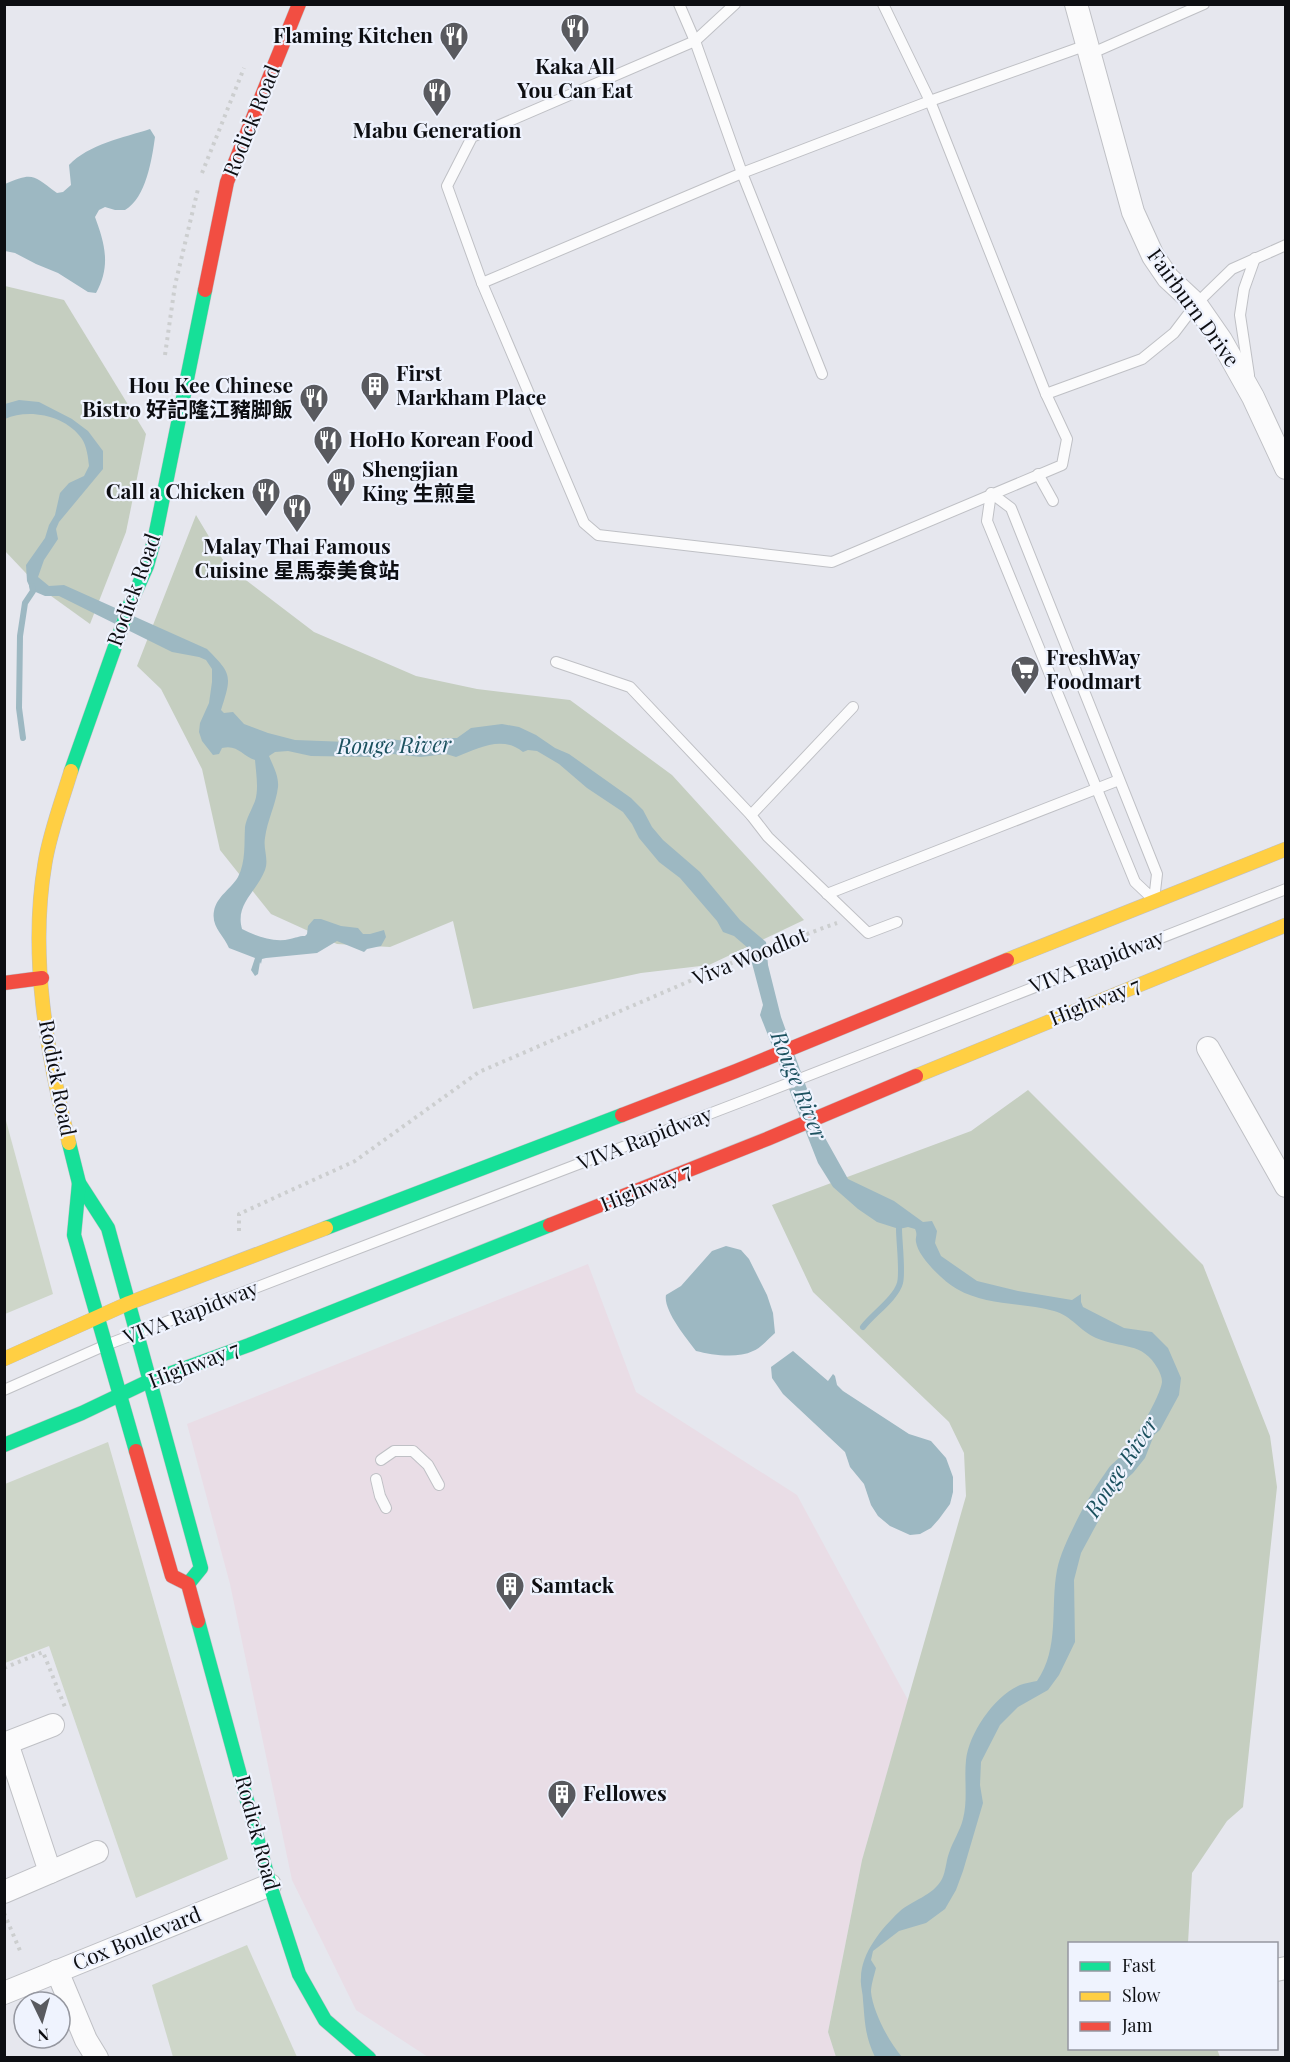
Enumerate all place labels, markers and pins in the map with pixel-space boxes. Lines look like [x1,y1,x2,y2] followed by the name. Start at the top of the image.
[559,12,591,54] restaurant icon: Kaka All You Can Eat
[273,20,433,48] place label: Flaming Kitchen
[438,20,470,62] restaurant icon: Flaming Kitchen
[516,51,634,103] place label: Kaka All You Can Eat
[421,76,453,118] restaurant icon: Mabu Generation
[353,115,522,143] place label: Mabu Generation
[396,358,546,410] place label: First Markham Place
[82,370,293,422] place label: Hou Kee Chinese Bistro 好記隆江豬脚飯
[359,370,391,412] building icon: First Markham Place
[298,382,330,424] restaurant icon: Hou Kee Chinese Bistro 好記隆江豬脚飯
[312,424,344,466] restaurant icon: HoHo Korean Food
[349,424,534,452] place label: HoHo Korean Food
[362,454,476,506] place label: Shengjian King 生煎皇
[325,466,357,508] restaurant icon: Shengjian King 生煎皇
[106,476,245,504] place label: Call a Chicken
[250,476,282,518] restaurant icon: Call a Chicken
[281,492,313,534] restaurant icon: Malay Thai Famous Cuisine 星馬泰美食站
[195,531,399,583] place label: Malay Thai Famous Cuisine 星馬泰美食站
[1046,642,1142,694] place label: FreshWay Foodmart
[1009,654,1041,696] supermarket icon: FreshWay Foodmart
[494,1570,526,1612] building icon: Samtack
[531,1570,615,1598] place label: Samtack
[546,1778,578,1820] building icon: Fellowes
[583,1778,667,1806] place label: Fellowes

